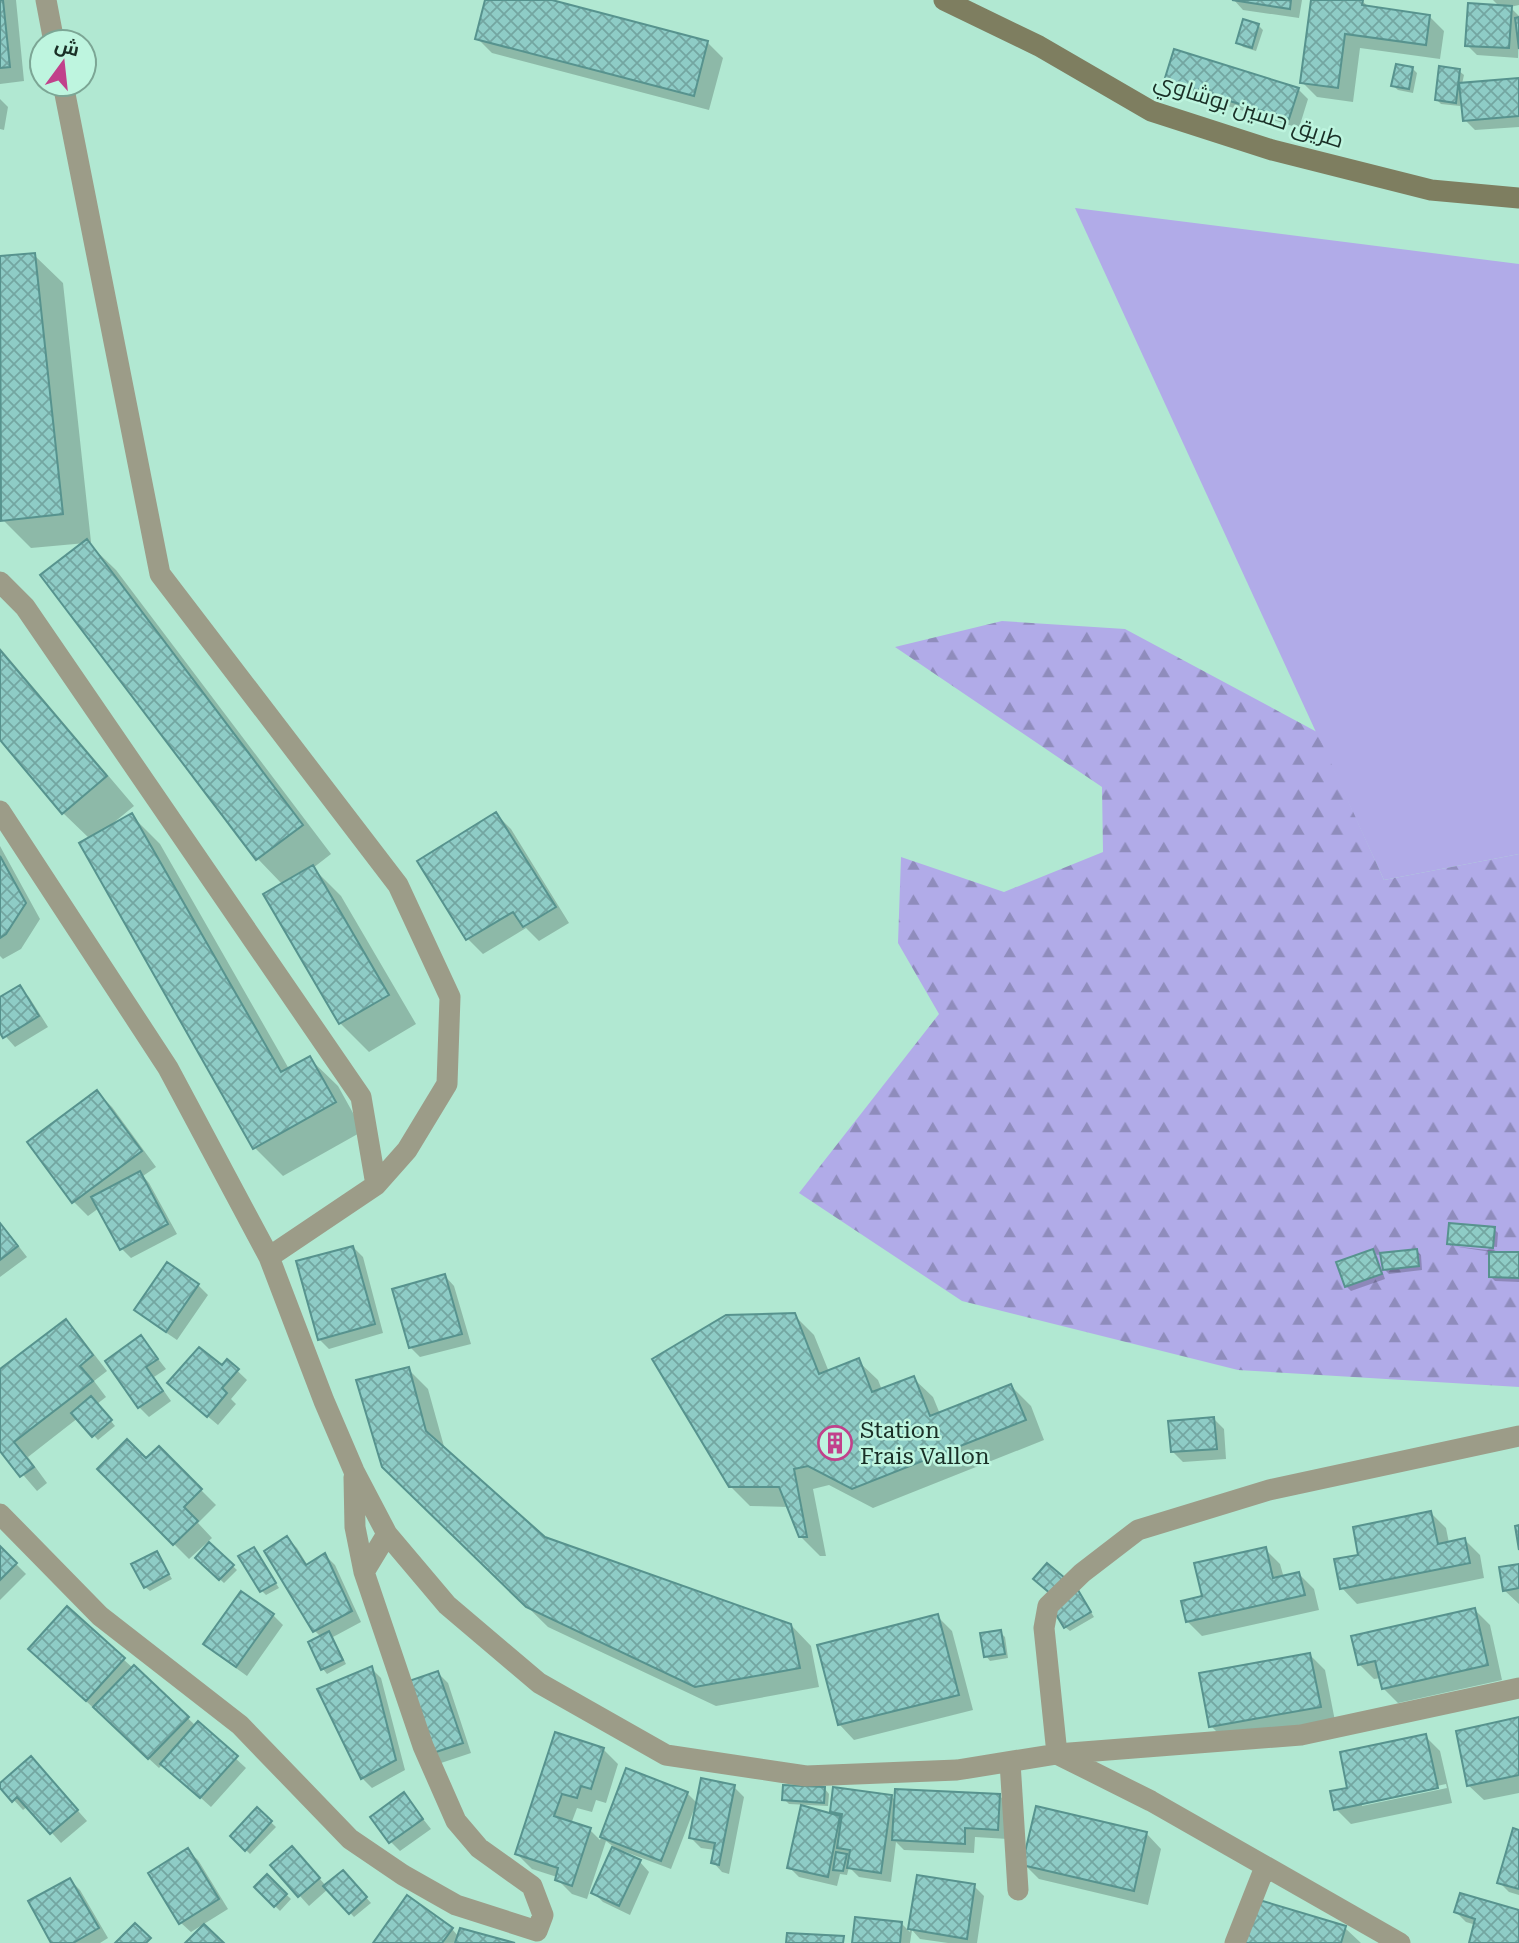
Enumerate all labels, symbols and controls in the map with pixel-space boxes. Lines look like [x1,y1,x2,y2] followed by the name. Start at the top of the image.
[28,28,98,98] north arrow
[53,33,82,61] text: ش
[1149,67,1347,158] street label: طريق حسين بوشاوي
[860,1417,990,1470] place label: Station Frais Vallon
[816,1424,854,1462] building icon: Station Frais Vallon

